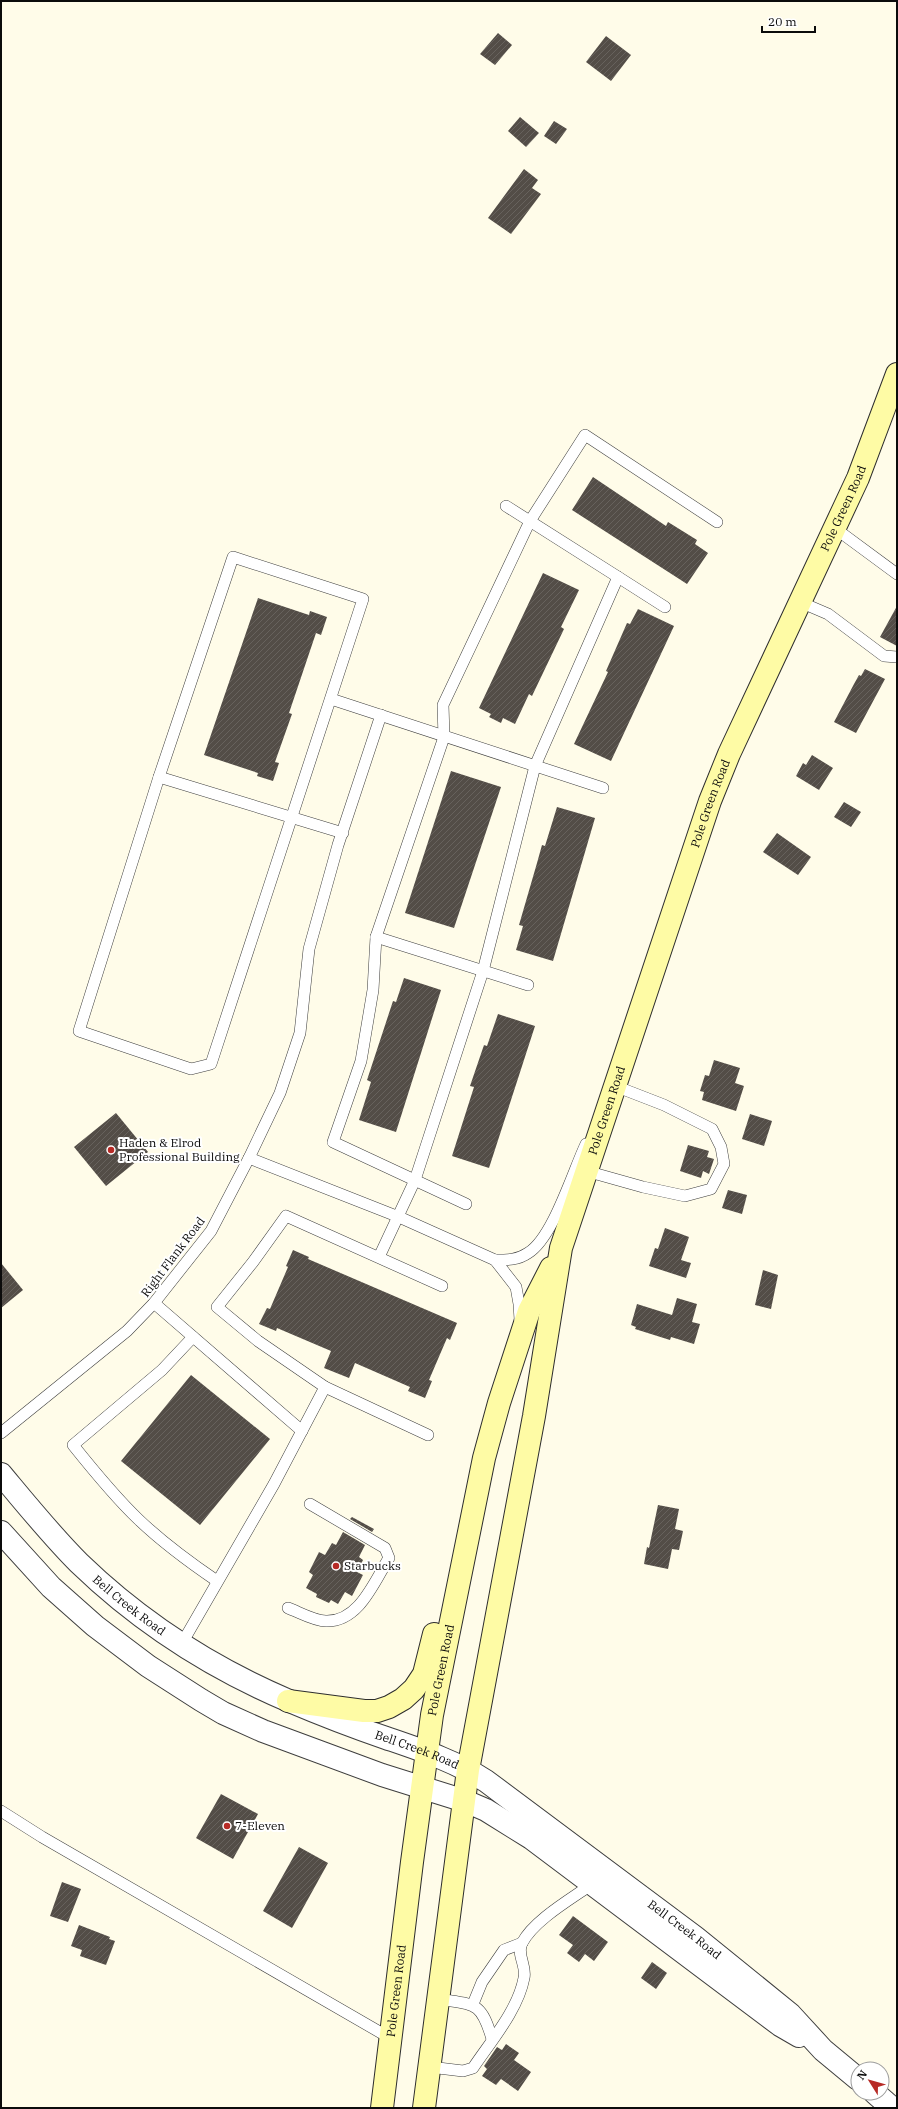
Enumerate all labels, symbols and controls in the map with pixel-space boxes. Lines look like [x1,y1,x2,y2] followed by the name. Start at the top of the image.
[762,8,815,34] scale bar
[768,14,797,29] text: 20 m
[817,463,869,554] street label: Pole Green Road
[687,757,733,849] street label: Pole Green Road
[585,1064,628,1157] street label: Pole Green Road
[119,1135,240,1164] place label: Haden & Elrod Professional Building
[106,1145,116,1155] marker: Haden & Elrod Professional Building
[138,1214,208,1300] street label: Right Flank Road
[344,1558,401,1573] place label: Starbucks
[331,1561,341,1571] marker: Starbucks
[90,1572,169,1638] street label: Bell Creek Road
[424,1623,457,1717] street label: Pole Green Road
[373,1727,462,1772] street label: Bell Creek Road
[235,1818,285,1833] place label: 7-Eleven
[222,1821,232,1831] marker: 7-Eleven
[645,1896,725,1962] street label: Bell Creek Road
[383,1944,409,2038] street label: Pole Green Road
[850,2061,890,2101] north arrow
[854,2067,870,2083] text: N

